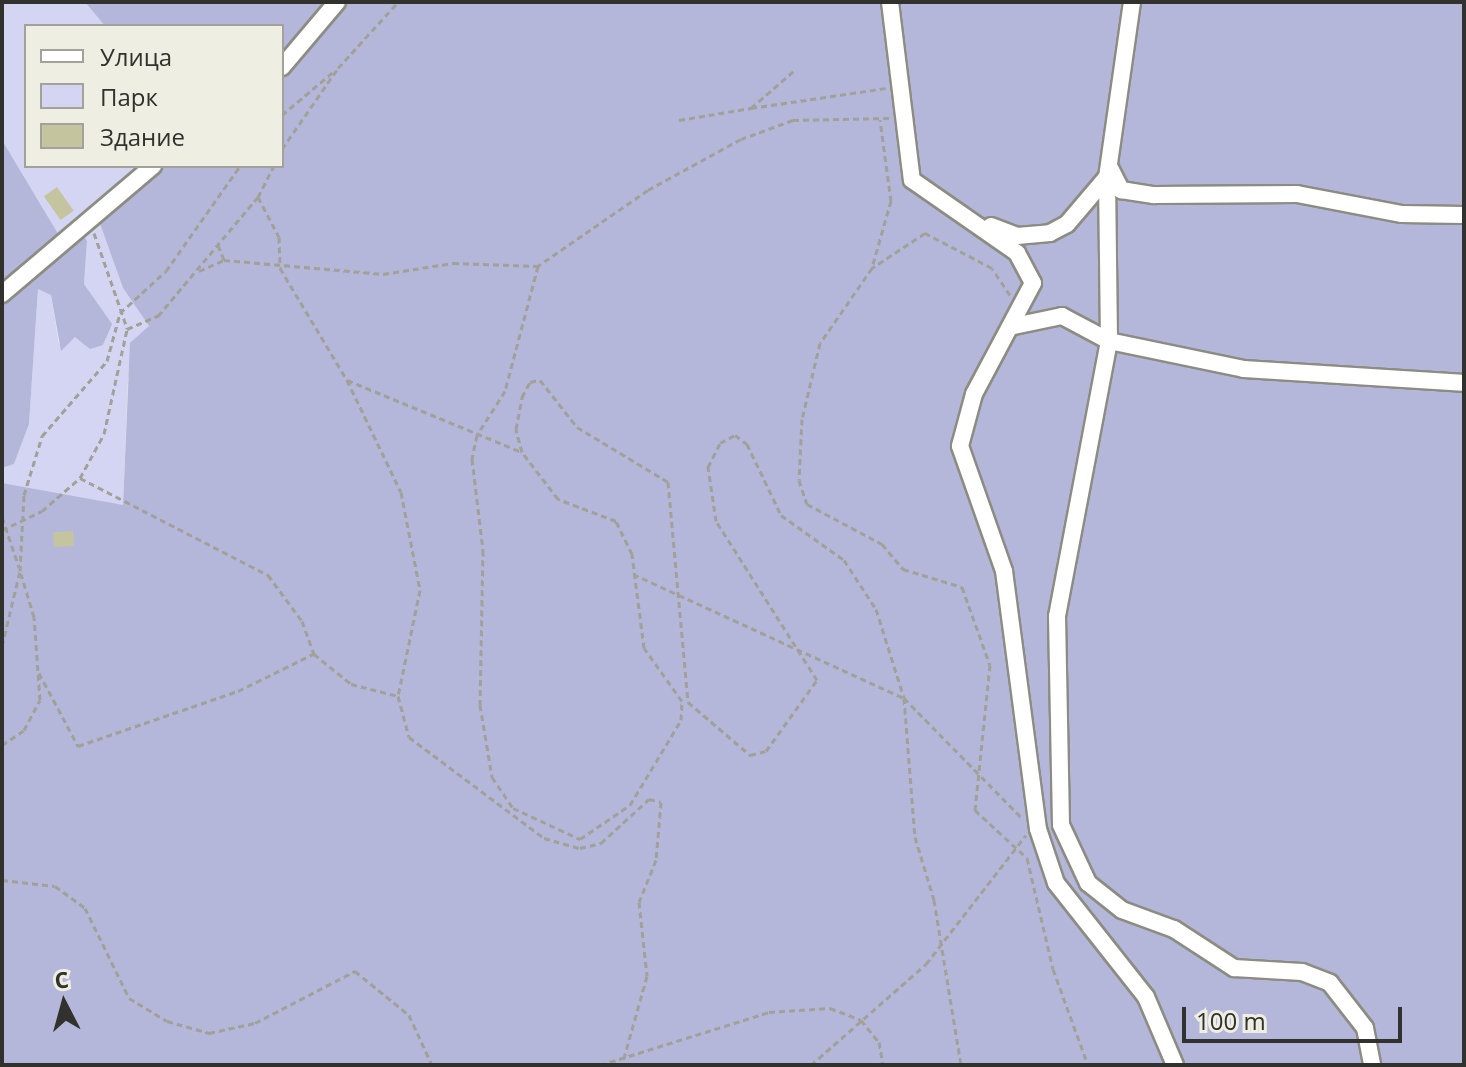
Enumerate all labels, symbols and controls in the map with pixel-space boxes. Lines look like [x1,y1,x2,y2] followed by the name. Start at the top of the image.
[24,24,284,168] legend
[100,40,172,73] text: Улица
[100,80,158,113] text: Парк
[100,120,185,153] text: Здание
[24,963,104,1043] north arrow
[53,963,70,995] text: С
[1186,991,1406,1041] scale bar
[1196,1004,1266,1037] text: 100 m

